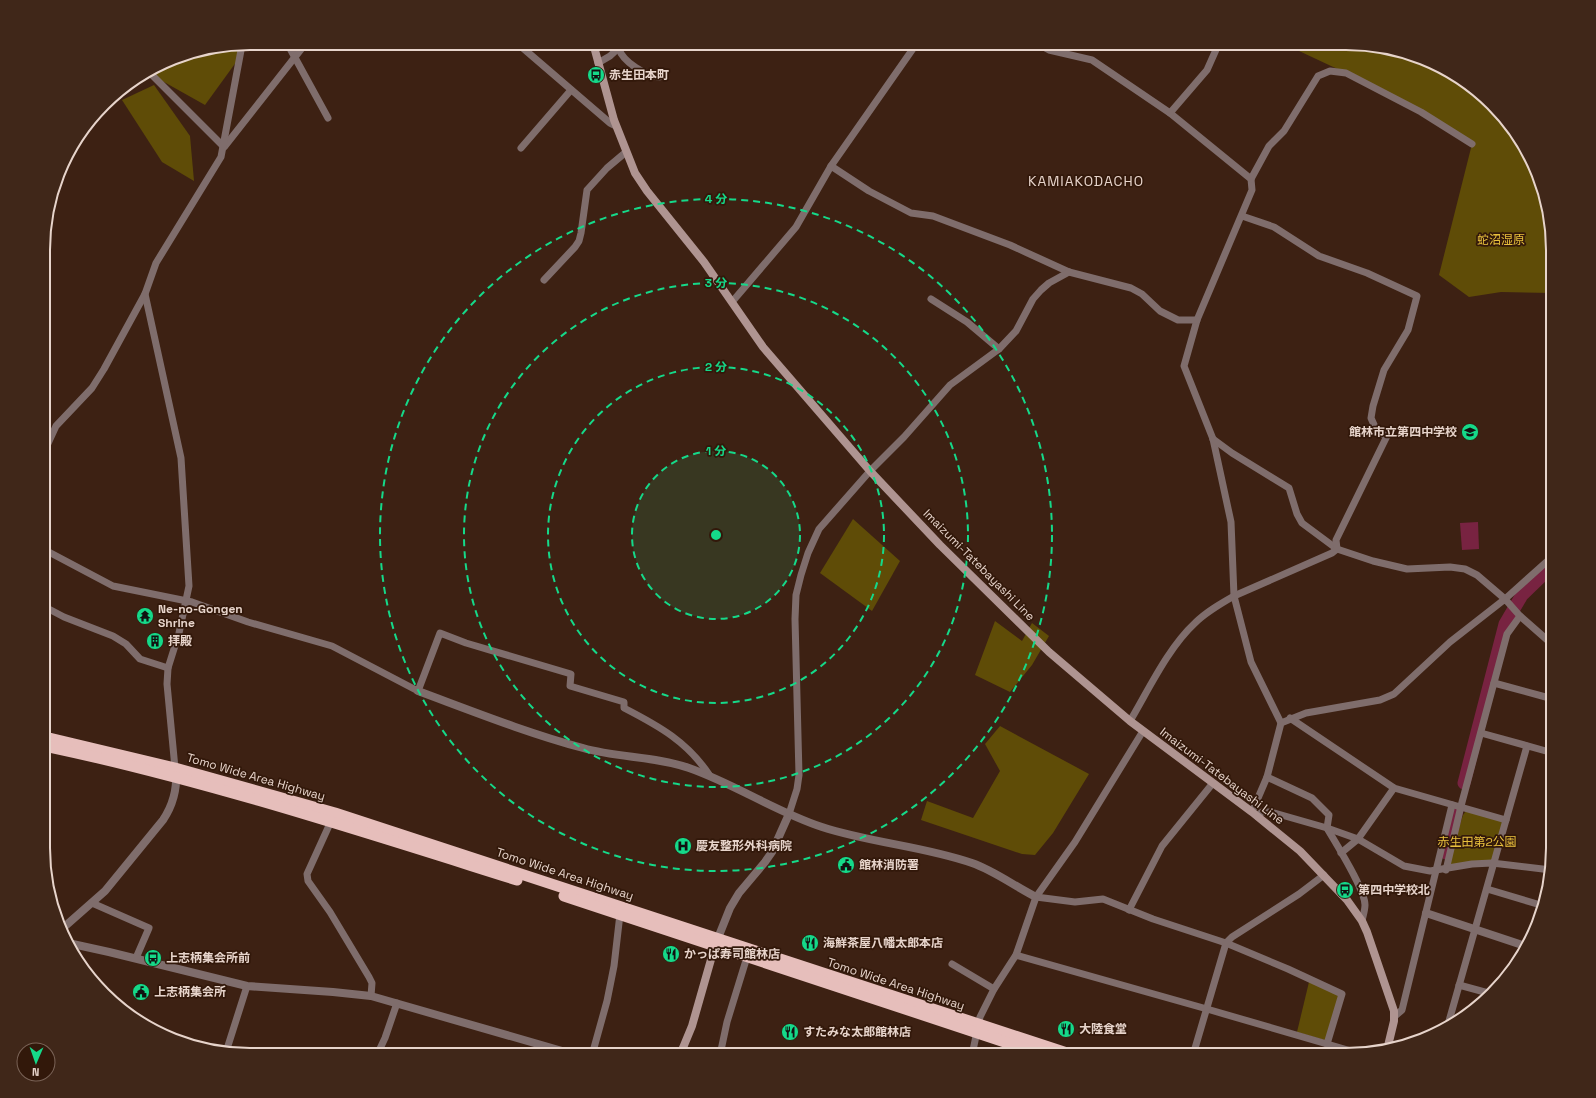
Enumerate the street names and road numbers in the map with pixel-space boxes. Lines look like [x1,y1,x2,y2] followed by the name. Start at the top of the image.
[920,506,1038,624] street label: Imaizumi-Tatebayashi Line
[1157,724,1287,828] street label: Imaizumi-Tatebayashi Line
[185,750,327,804] street label: Tomo Wide Area Highway
[494,844,636,904] street label: Tomo Wide Area Highway
[825,954,967,1014] street label: Tomo Wide Area Highway

